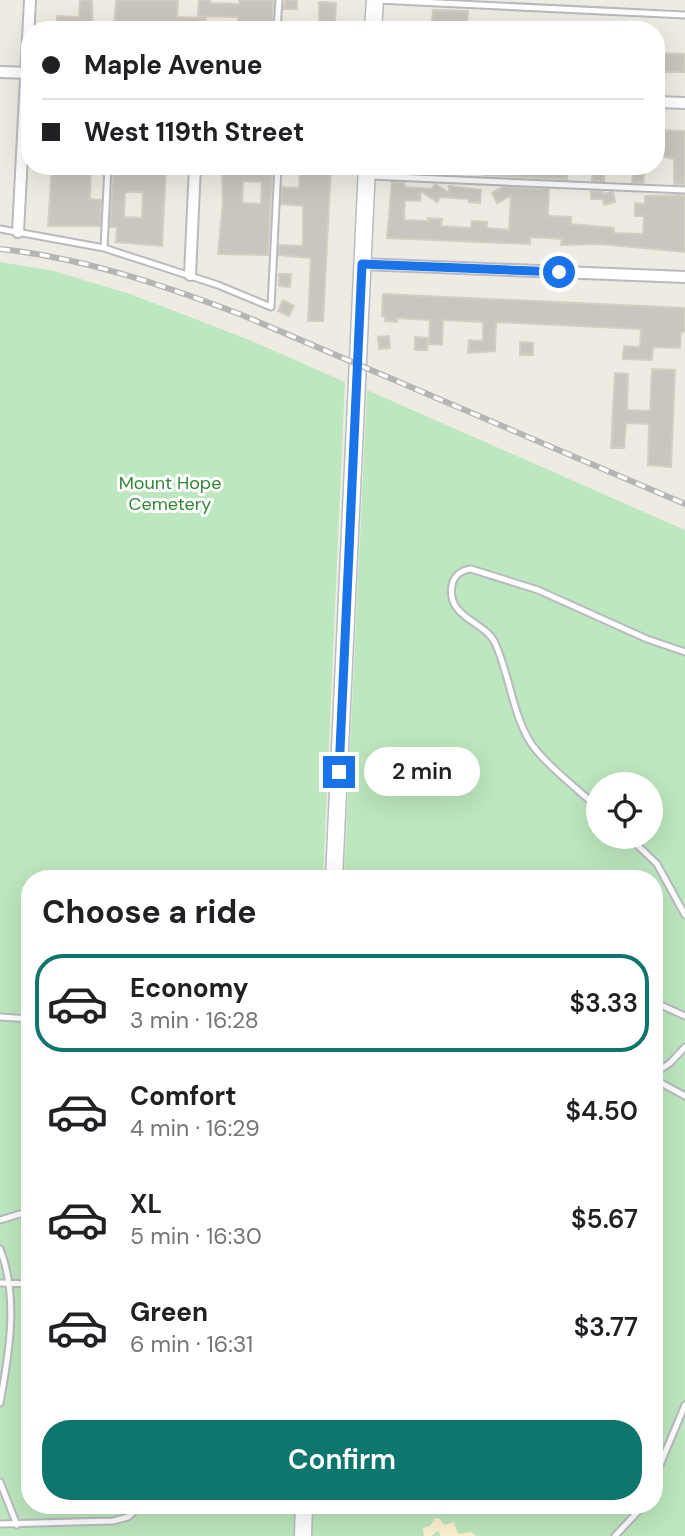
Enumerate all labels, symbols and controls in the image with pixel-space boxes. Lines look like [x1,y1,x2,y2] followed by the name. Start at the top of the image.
[84,48,262,82] text: Maple Avenue
[84,115,304,149] text: West 119th Street
[543,256,575,288] route start
[119,471,221,516] park label: Mount Hope Cemetery
[364,748,479,796] callout: 2 min
[323,756,355,788] route end
[392,756,452,786] text: 2 min
[586,772,663,849] map controls
[586,772,663,849] button: locate
[42,891,257,933] text: Choose a ride
[130,971,248,1005] text: Economy
[46,972,109,1035] icon: car
[570,986,638,1020] text: $3.33
[130,1005,259,1035] text: 3 min · 16:28
[130,1079,236,1113] text: Comfort
[46,1080,109,1143] icon: car
[566,1094,638,1128] text: $4.50
[130,1113,260,1143] text: 4 min · 16:29
[130,1187,162,1221] text: XL
[46,1188,109,1251] icon: car
[571,1202,638,1236] text: $5.67
[130,1221,262,1251] text: 5 min · 16:30
[130,1295,208,1329] text: Green
[46,1296,109,1359] icon: car
[574,1310,638,1344] text: $3.77
[130,1329,253,1359] text: 6 min · 16:31
[42,1420,642,1500] button: Confirm

